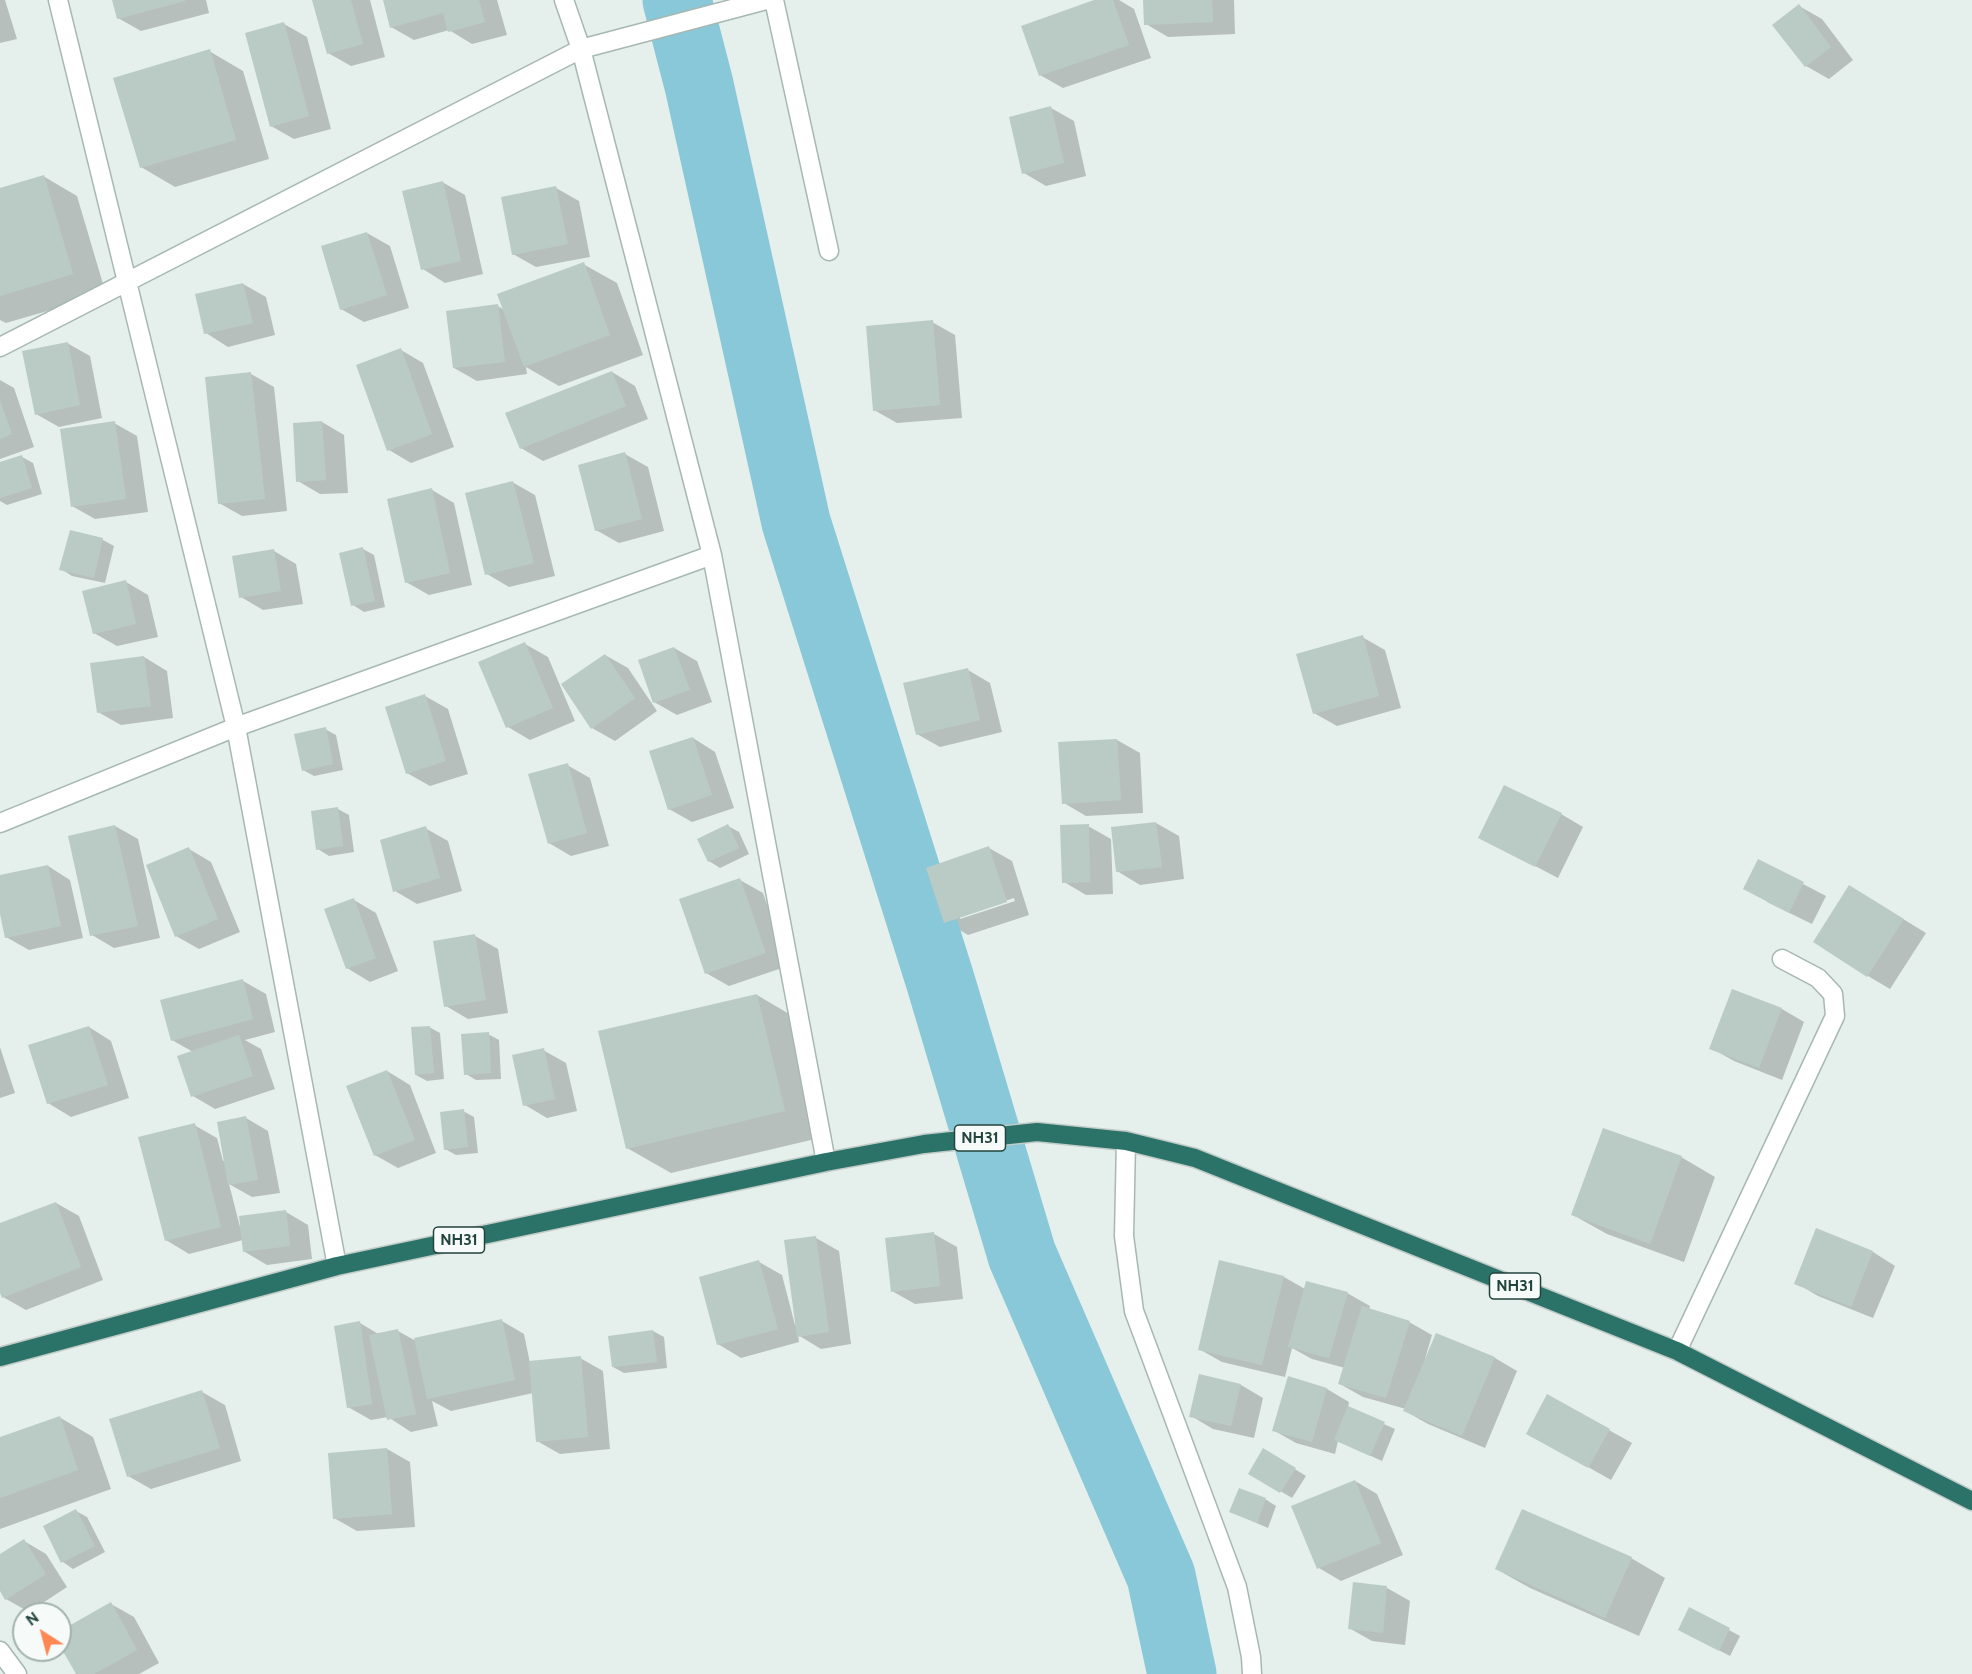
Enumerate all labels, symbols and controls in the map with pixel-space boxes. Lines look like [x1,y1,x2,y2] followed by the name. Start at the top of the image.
[954,1125,1006,1151] road number: NH31
[434,1227,484,1253] road number: NH31
[1490,1273,1540,1299] road number: NH31
[12,1602,72,1662] north arrow
[22,1608,42,1630] text: N

